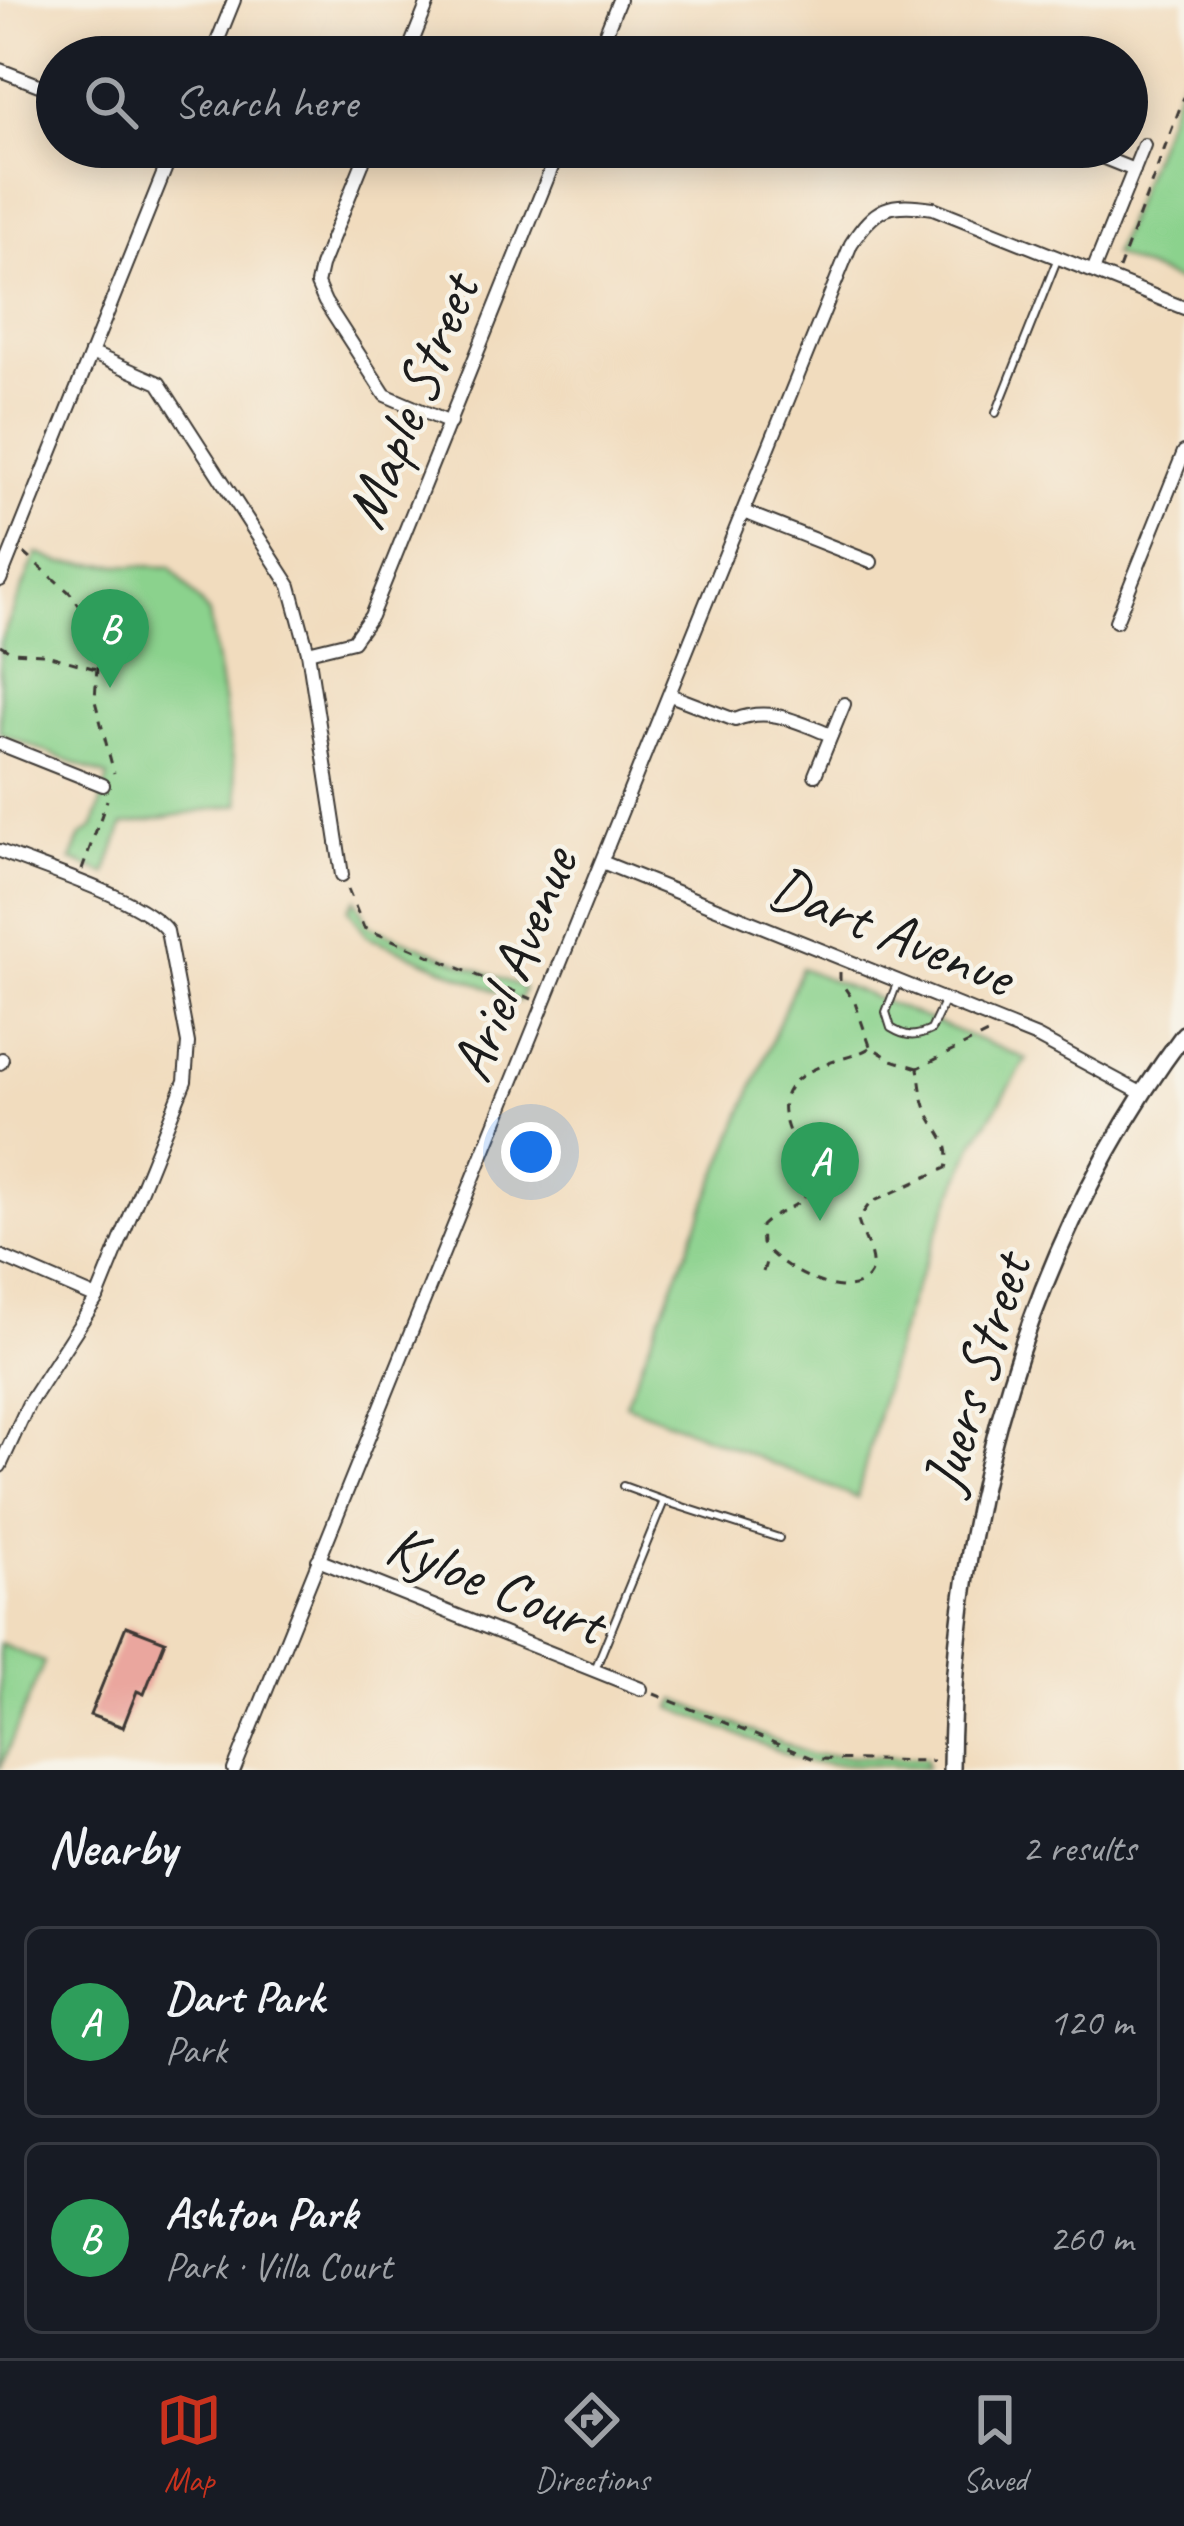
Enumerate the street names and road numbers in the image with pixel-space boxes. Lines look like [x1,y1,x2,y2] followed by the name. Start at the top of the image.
[326,259,498,539] street label: Maple Street
[432,834,595,1092] street label: Ariel Avenue
[759,848,1028,1016] street label: Dart Avenue
[903,1240,1050,1504] street label: Juers Street
[376,1506,620,1664] street label: Kyloe Court

